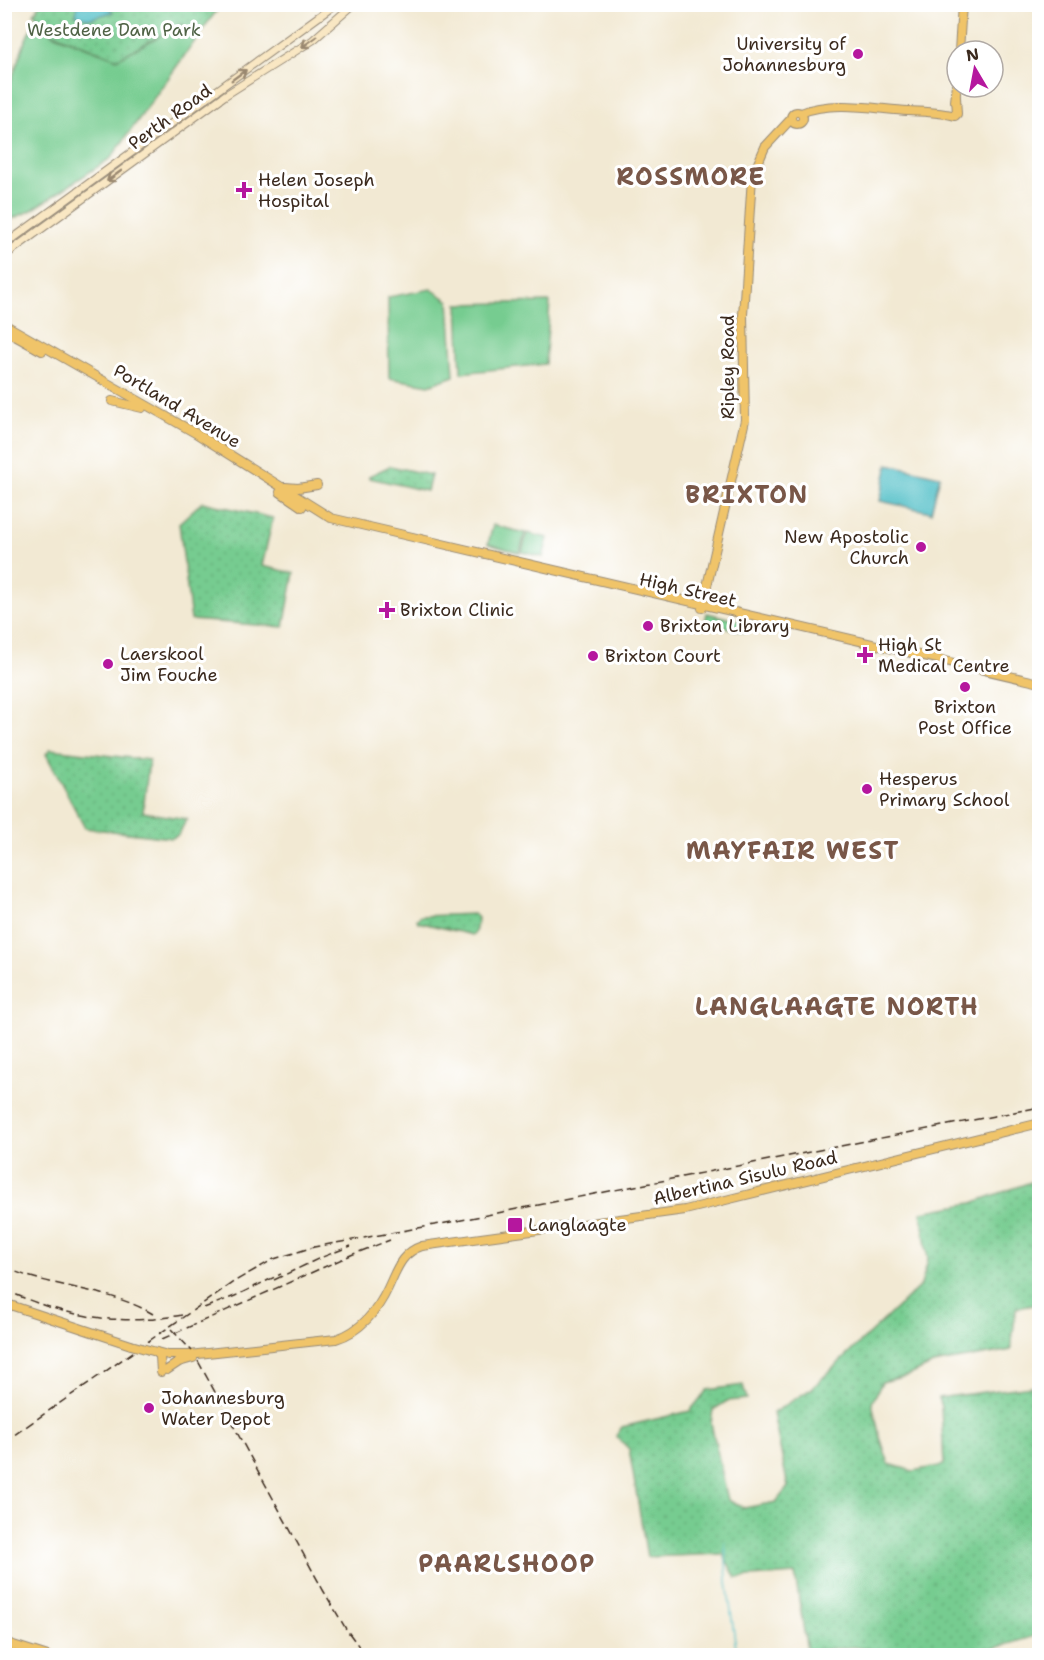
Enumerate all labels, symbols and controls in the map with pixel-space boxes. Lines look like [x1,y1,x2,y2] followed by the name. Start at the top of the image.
[27,18,201,42] park label: Westdene Dam Park
[722,32,846,77] place label: University of Johannesburg
[302,36,318,48] one-way arrow
[945,39,1005,99] north arrow
[964,43,981,66] text: N
[851,47,865,61] marker: University of Johannesburg
[230,69,246,81] one-way arrow
[123,79,217,155] street label: Perth Road
[616,161,766,193] district label: ROSSMORE
[258,168,375,213] place label: Helen Joseph Hospital
[107,170,123,182] one-way arrow
[235,181,253,199] marker: Helen Joseph Hospital
[716,315,740,419] street label: Ripley Road
[109,358,245,454] street label: Portland Avenue
[685,479,809,511] district label: BRIXTON
[784,525,909,570] place label: New Apostolic Church
[914,540,928,554] marker: New Apostolic Church
[637,567,739,613] street label: High Street
[400,598,514,622] place label: Brixton Clinic
[378,601,396,619] marker: Brixton Clinic
[660,614,790,638] place label: Brixton Library
[641,619,655,633] marker: Brixton Library
[878,633,1010,678] place label: High St Medical Centre
[120,642,218,687] place label: Laerskool Jim Fouche
[605,644,721,668] place label: Brixton Court
[856,646,874,664] marker: High St Medical Centre
[586,649,600,663] marker: Brixton Court
[101,657,115,671] marker: Laerskool Jim Fouche
[958,680,972,694] marker: Brixton Post Office
[918,695,1012,740] place label: Brixton Post Office
[879,767,1010,812] place label: Hesperus Primary School
[860,782,874,796] marker: Hesperus Primary School
[686,835,900,867] district label: MAYFAIR WEST
[695,991,979,1023] district label: LANGLAAGTE NORTH
[651,1145,839,1211] street label: Albertina Sisulu Road
[528,1213,627,1237] place label: Langlaagte
[506,1216,524,1234] marker: Langlaagte
[161,1386,285,1431] place label: Johannesburg Water Depot
[142,1401,156,1415] marker: Johannesburg Water Depot
[418,1548,596,1580] district label: PAARLSHOOP

